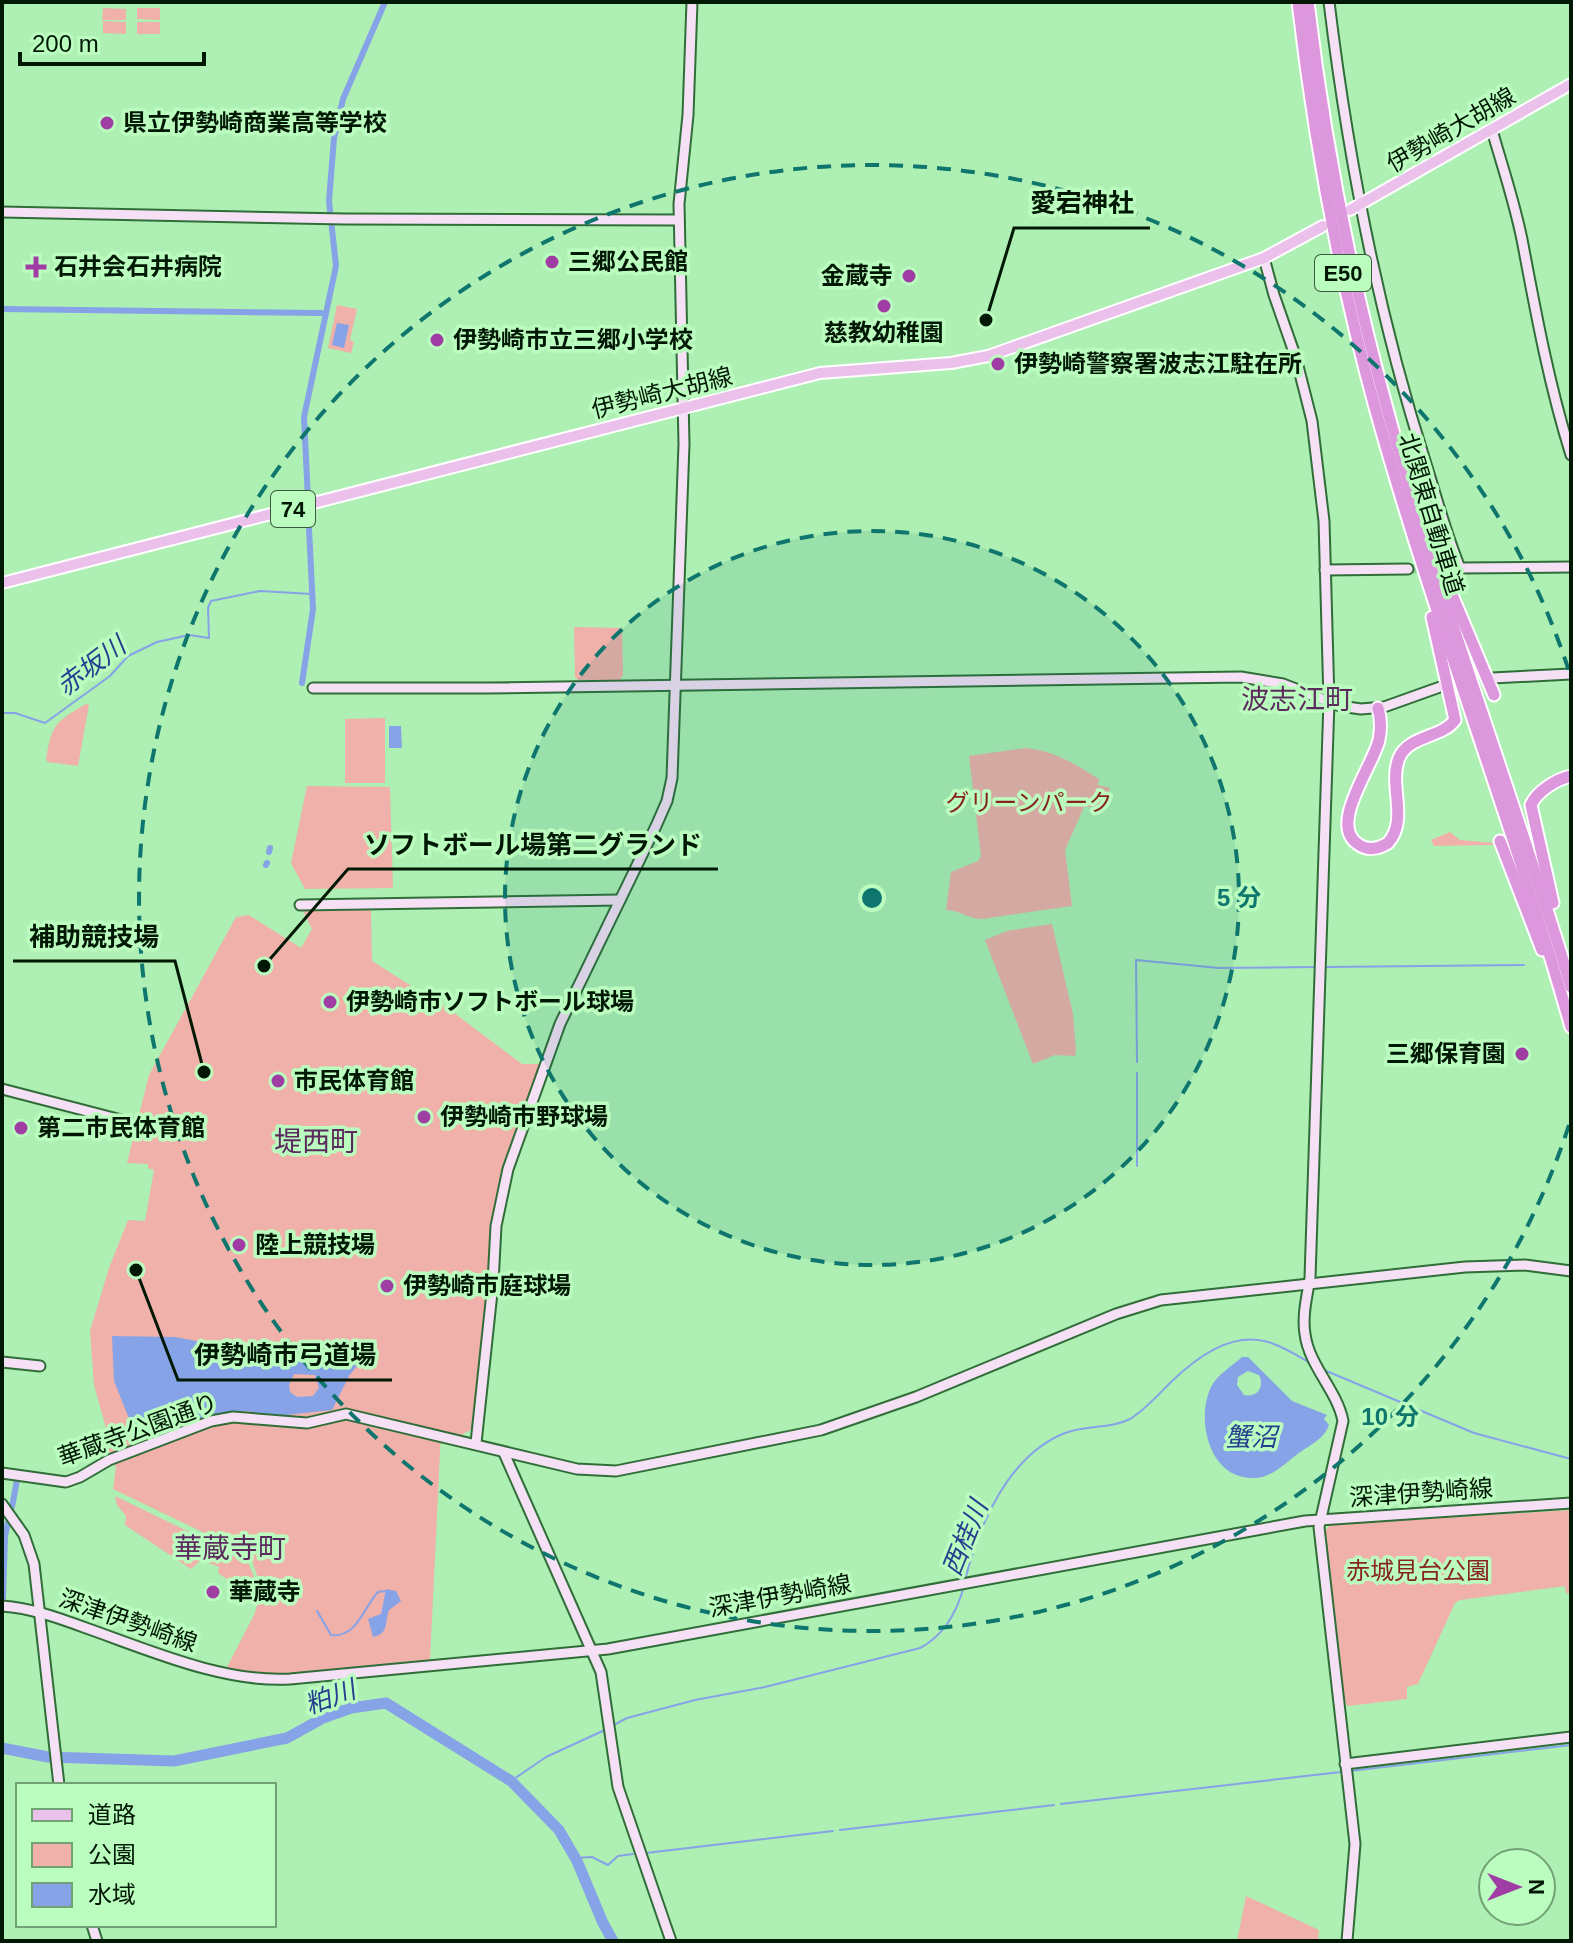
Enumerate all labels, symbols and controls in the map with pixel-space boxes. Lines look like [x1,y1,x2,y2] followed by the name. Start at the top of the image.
[20,16,204,66] scale bar
[32,30,99,57] text: 200 m
[1382,82,1520,177] street label: 伊勢崎大胡線
[123,109,387,136] place label: 県立伊勢崎商業高等学校
[98,114,116,132] marker: 県立伊勢崎商業高等学校
[1014,178,1150,228] callout: 愛宕神社
[1030,188,1134,218] text: 愛宕神社
[568,248,688,275] place label: 三郷公民館
[54,253,222,280] place label: 石井会石井病院
[543,253,561,271] marker: 三郷公民館
[1315,255,1371,291] road number: E50
[25,256,47,278] marker: 石井会石井病院
[821,262,893,289] place label: 金蔵寺
[900,267,918,285] marker: 金蔵寺
[875,297,893,315] marker: 慈教幼稚園
[824,319,944,346] place label: 慈教幼稚園
[453,326,693,353] place label: 伊勢崎市立三郷小学校
[428,331,446,349] marker: 伊勢崎市立三郷小学校
[1014,350,1302,377] place label: 伊勢崎警察署波志江駐在所
[989,355,1007,373] marker: 伊勢崎警察署波志江駐在所
[589,362,735,423] street label: 伊勢崎大胡線
[1394,430,1469,598] street label: 北関東自動車道
[271,491,315,527] road number: 74
[51,629,134,701] water label: 赤坂川
[1241,684,1353,715] district label: 波志江町
[946,789,1112,816] park label: グリーンパーク
[348,819,718,869] callout: ソフトボール場第二グランド
[364,830,702,860] text: ソフトボール場第二グランド
[858,884,886,912] centre of rings
[1217,884,1261,911] text: 5 分
[13,911,175,961] callout: 補助競技場
[29,922,159,952] text: 補助競技場
[346,988,634,1015] place label: 伊勢崎市ソフトボール球場
[321,993,339,1011] marker: 伊勢崎市ソフトボール球場
[1386,1040,1506,1067] place label: 三郷保育園
[1513,1045,1531,1063] marker: 三郷保育園
[294,1067,414,1094] place label: 市民体育館
[269,1072,287,1090] marker: 市民体育館
[440,1103,608,1130] place label: 伊勢崎市野球場
[415,1108,433,1126] marker: 伊勢崎市野球場
[37,1114,205,1141] place label: 第二市民体育館
[12,1119,30,1137] marker: 第二市民体育館
[274,1126,358,1157] district label: 堤西町
[255,1231,375,1258] place label: 陸上競技場
[230,1236,248,1254] marker: 陸上競技場
[403,1272,571,1299] place label: 伊勢崎市庭球場
[378,1277,396,1295] marker: 伊勢崎市庭球場
[178,1330,392,1380] callout: 伊勢崎市弓道場
[194,1340,376,1370] text: 伊勢崎市弓道場
[54,1388,221,1471] street label: 華蔵寺公園通り
[1361,1403,1419,1430] text: 10 分
[1225,1422,1281,1452] water label: 蟹沼
[1348,1474,1494,1511] street label: 深津伊勢崎線
[936,1493,995,1580] water label: 西桂川
[174,1533,286,1564] district label: 華蔵寺町
[1346,1557,1490,1584] park label: 赤城見台公園
[707,1570,853,1621] street label: 深津伊勢崎線
[229,1578,301,1605] place label: 華蔵寺
[204,1583,222,1601] marker: 華蔵寺
[56,1584,201,1657] street label: 深津伊勢崎線
[300,1673,362,1720] water label: 粕川
[16,1783,276,1927] legend
[88,1801,136,1828] text: 道路
[88,1841,136,1868] text: 公園
[1477,1847,1557,1927] north arrow
[1524,1879,1549,1895] text: N
[88,1881,136,1908] text: 水域

